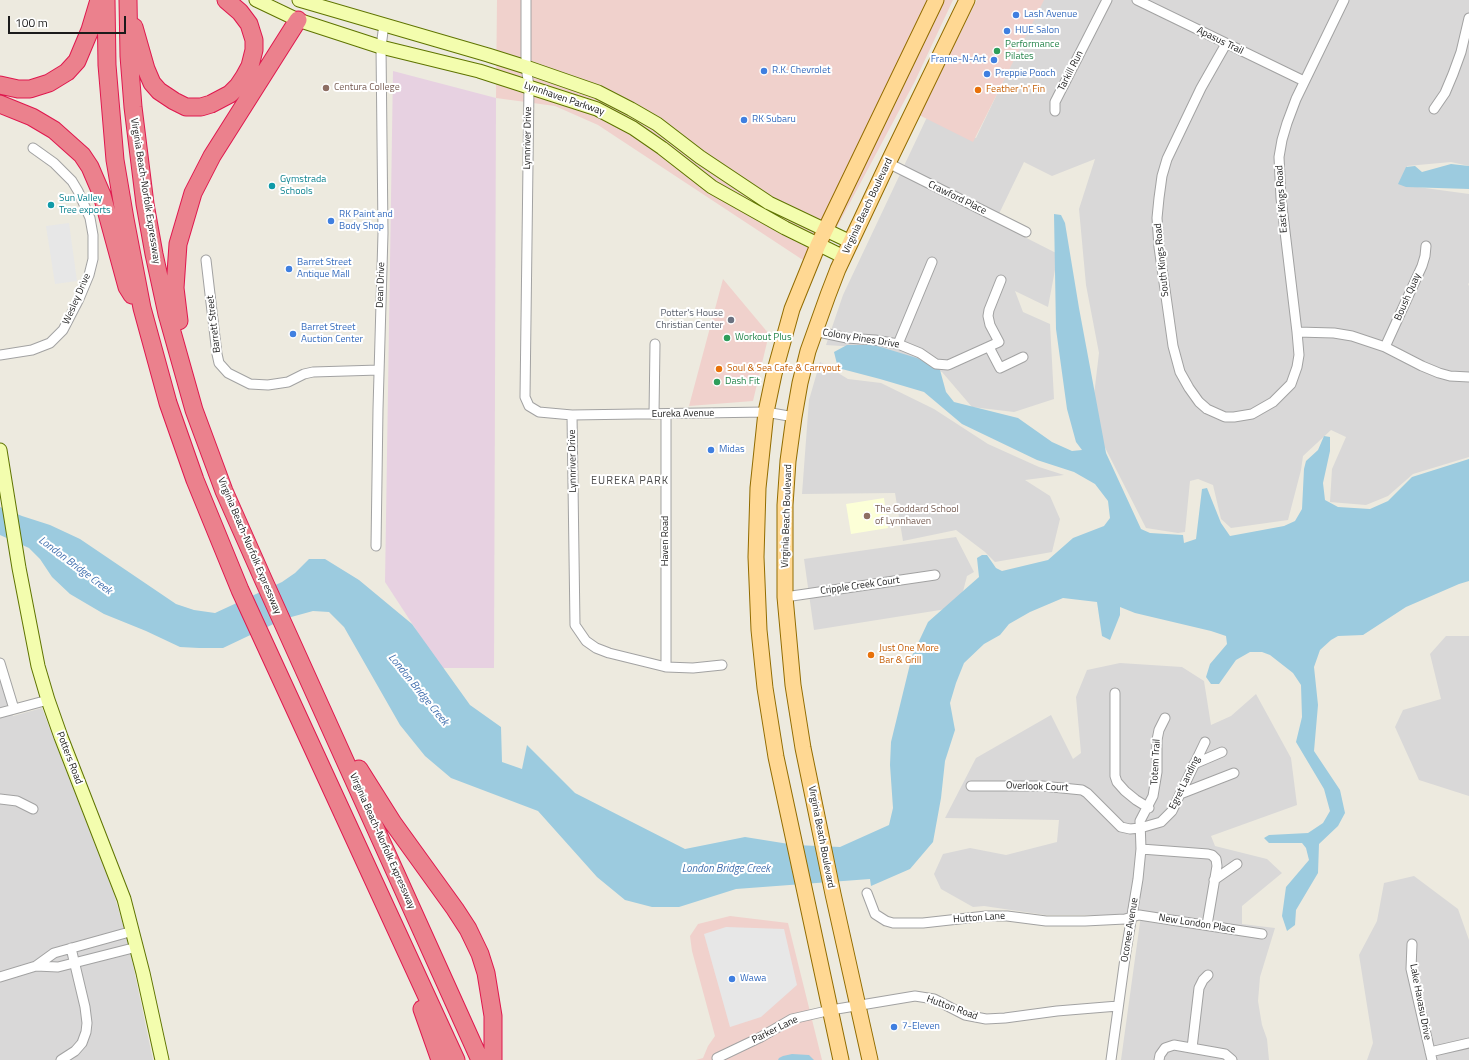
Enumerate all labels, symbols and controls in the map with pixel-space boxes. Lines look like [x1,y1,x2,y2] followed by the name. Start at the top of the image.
[10,8,128,34] scale bar
[1024,9,1077,21] place label: Lash Avenue
[1011,10,1021,20] marker: Lash Avenue
[15,13,48,32] text: 100 m
[1015,25,1059,37] place label: HUE Salon
[1195,25,1245,57] street label: Apasus Trail
[1002,26,1012,36] marker: HUE Salon
[1005,39,1059,62] place label: Performance Pilates
[992,46,1002,56] marker: Performance Pilates
[1056,49,1086,93] street label: Tarkill Run
[931,54,986,66] place label: Frame-N-Art
[989,55,999,65] marker: Frame-N-Art
[772,65,830,77] place label: R.K. Chevrolet
[759,66,769,76] marker: R.K. Chevrolet
[995,68,1055,80] place label: Preppie Pooch
[982,69,992,79] marker: Preppie Pooch
[522,80,606,118] street label: Lynnhaven Parkway
[334,82,400,94] place label: Centura College
[321,83,331,93] marker: Centura College
[986,84,1045,96] place label: Feather 'n' Fin
[973,85,983,95] marker: Feather 'n' Fin
[521,106,535,170] street label: Lynnriver Drive
[752,114,796,126] place label: RK Subaru
[739,115,749,125] marker: RK Subaru
[128,117,162,265] street label: Virginia Beach-Norfolk Expressway
[841,156,895,256] street label: Virginia Beach Boulevard
[1274,165,1290,233] street label: East Kings Road
[280,174,326,198] place label: Gymstrada Schools
[926,179,988,217] street label: Crawford Place
[267,181,277,191] marker: Gymstrada Schools
[59,193,111,216] place label: Sun Valley Tree exports
[46,200,56,210] marker: Sun Valley Tree exports
[339,209,393,232] place label: RK Paint and Body Shop
[326,216,336,226] marker: RK Paint and Body Shop
[1152,223,1172,297] street label: South Kings Road
[297,257,351,280] place label: Barret Street Antique Mall
[374,262,388,308] street label: Dean Drive
[284,264,294,274] marker: Barret Street Antique Mall
[1392,271,1424,323] street label: Boush Quay
[60,272,94,326] street label: Wesley Drive
[205,294,223,354] street label: Barrett Street
[656,308,723,332] place label: Potter's House Christian Center
[726,315,736,325] marker: Potter's House Christian Center
[301,322,363,346] place label: Barret Street Auction Center
[822,327,900,351] street label: Colony Pines Drive
[288,329,298,339] marker: Barret Street Auction Center
[735,332,792,344] place label: Workout Plus
[722,333,732,343] marker: Workout Plus
[727,363,840,375] place label: Soul & Sea Cafe & Carryout
[714,364,724,374] marker: Soul & Sea Cafe & Carryout
[725,376,760,388] place label: Dash Fit
[712,377,722,387] marker: Dash Fit
[652,407,714,421] street label: Eureka Avenue
[566,429,580,493] street label: Lynnriver Drive
[719,444,745,456] place label: Midas
[706,445,716,455] marker: Midas
[779,464,795,568] street label: Virginia Beach Boulevard
[591,474,669,488] district label: EUREKA PARK
[215,476,283,616] street label: Virginia Beach-Norfolk Expressway
[875,504,959,528] place label: The Goddard School of Lynnhaven
[862,511,872,521] marker: The Goddard School of Lynnhaven
[660,516,672,566] street label: Haven Road
[36,534,114,598] water label: London Bridge Creek
[820,574,900,598] street label: Cripple Creek Court
[879,643,939,666] place label: Just One More Bar & Grill
[866,650,876,660] marker: Just One More Bar & Grill
[385,651,451,729] water label: London Bridge Creek
[54,730,84,786] street label: Potters Road
[1149,739,1163,785] street label: Totem Trail
[1167,754,1203,812] street label: Egret Landing
[347,771,417,911] street label: Virginia Beach-Norfolk Expressway
[1006,780,1068,794] street label: Overlook Court
[805,785,837,889] street label: Virginia Beach Boulevard
[682,862,770,876] water label: London Bridge Creek
[1119,897,1141,963] street label: Oconee Avenue
[953,910,1005,926] street label: Hutton Lane
[1158,912,1236,936] street label: New London Place
[1407,963,1433,1041] street label: Lake Havasu Drive
[740,973,766,985] place label: Wawa
[727,974,737,984] marker: Wawa
[925,993,979,1023] street label: Hutton Road
[750,1014,800,1046] street label: Parker Lane
[902,1021,940,1033] place label: 7-Eleven
[889,1022,899,1032] marker: 7-Eleven

